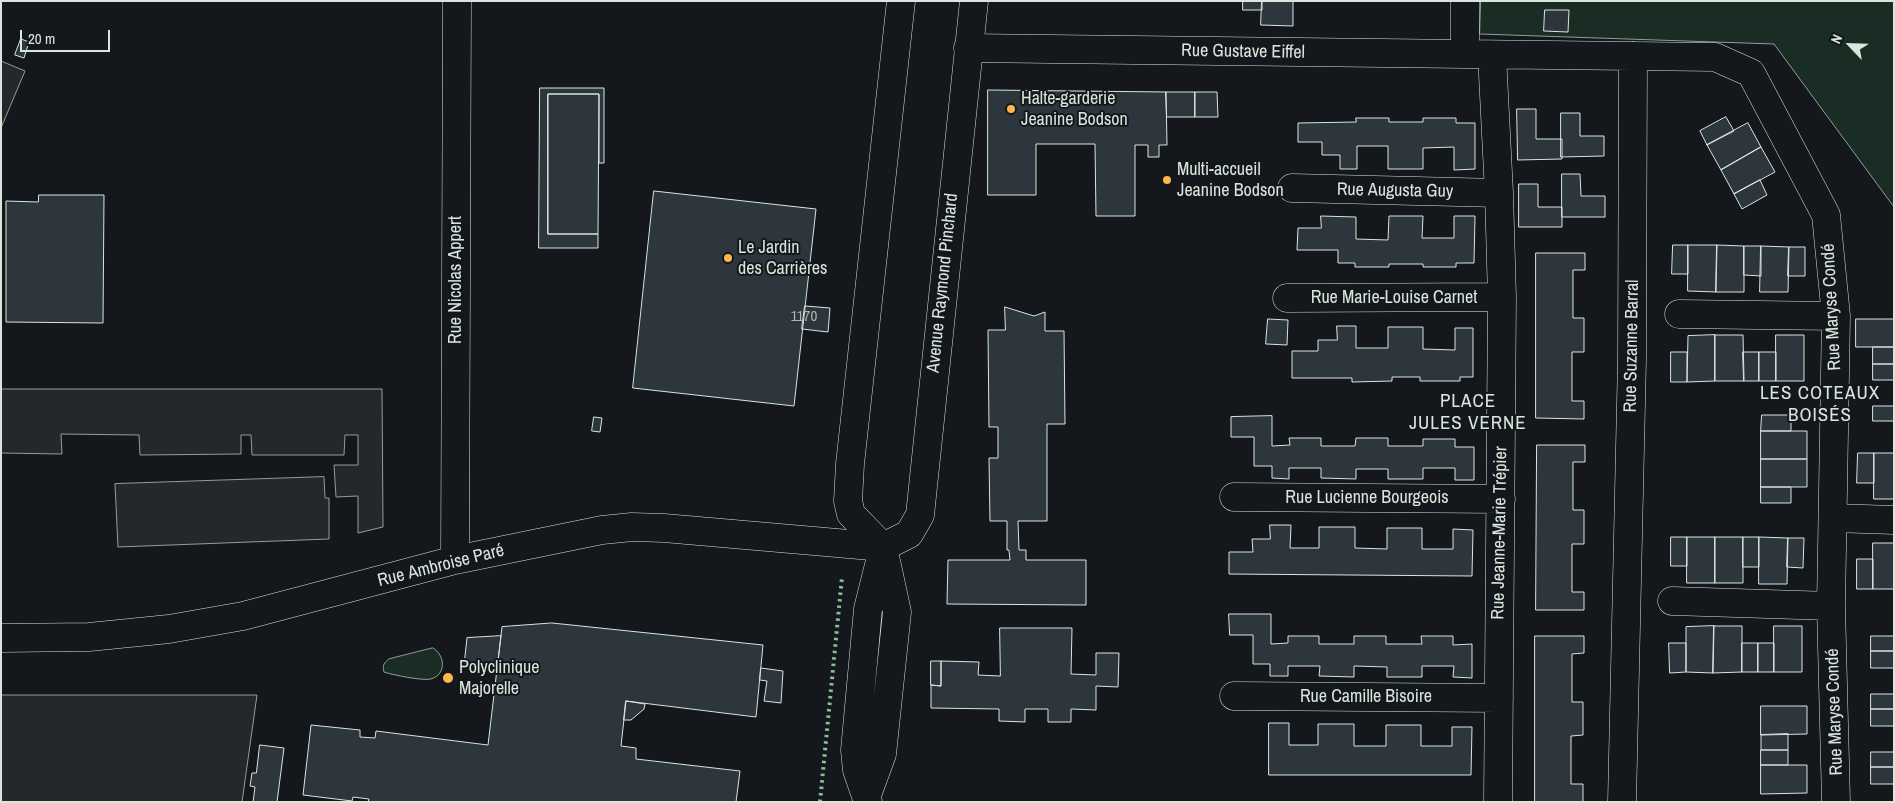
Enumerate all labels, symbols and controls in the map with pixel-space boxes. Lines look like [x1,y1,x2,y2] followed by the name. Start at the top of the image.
[22,20,112,52] scale bar
[1825,20,1875,70] north arrow
[28,28,55,49] text: 20 m
[1826,31,1846,46] text: N
[1181,40,1305,64] street label: Rue Gustave Eiffel
[1021,88,1128,130] place label: Halte-garderie Jeanine Bodson
[1005,103,1017,115] marker: Halte-garderie Jeanine Bodson
[1177,159,1284,202] place label: Multi-accueil Jeanine Bodson
[1161,174,1173,186] marker: Multi-accueil Jeanine Bodson
[1337,179,1453,203] street label: Rue Augusta Guy
[923,192,963,374] street label: Avenue Raymond Pinchard
[445,216,467,344] street label: Rue Nicolas Appert
[738,237,827,280] place label: Le Jardin des Carrières
[1818,243,1846,371] street label: Rue Maryse Condé
[722,252,734,264] marker: Le Jardin des Carrières
[1620,279,1644,413] street label: Rue Suzanne Barral
[1311,287,1477,309] street label: Rue Marie-Louise Carnet
[791,308,817,326] house number: 1170
[1759,383,1881,427] district label: LES COTEAUX BOISÉS
[1408,391,1528,435] district label: PLACE JULES VERNE
[1488,446,1512,620] street label: Rue Jeanne-Marie Trépier
[1285,487,1449,509] street label: Rue Lucienne Bourgeois
[376,540,506,592] street label: Rue Ambroise Paré
[1822,648,1848,776] street label: Rue Maryse Condé
[459,657,539,700] place label: Polyclinique Majorelle
[441,671,455,685] marker: Polyclinique Majorelle
[1300,686,1432,708] street label: Rue Camille Bisoire

